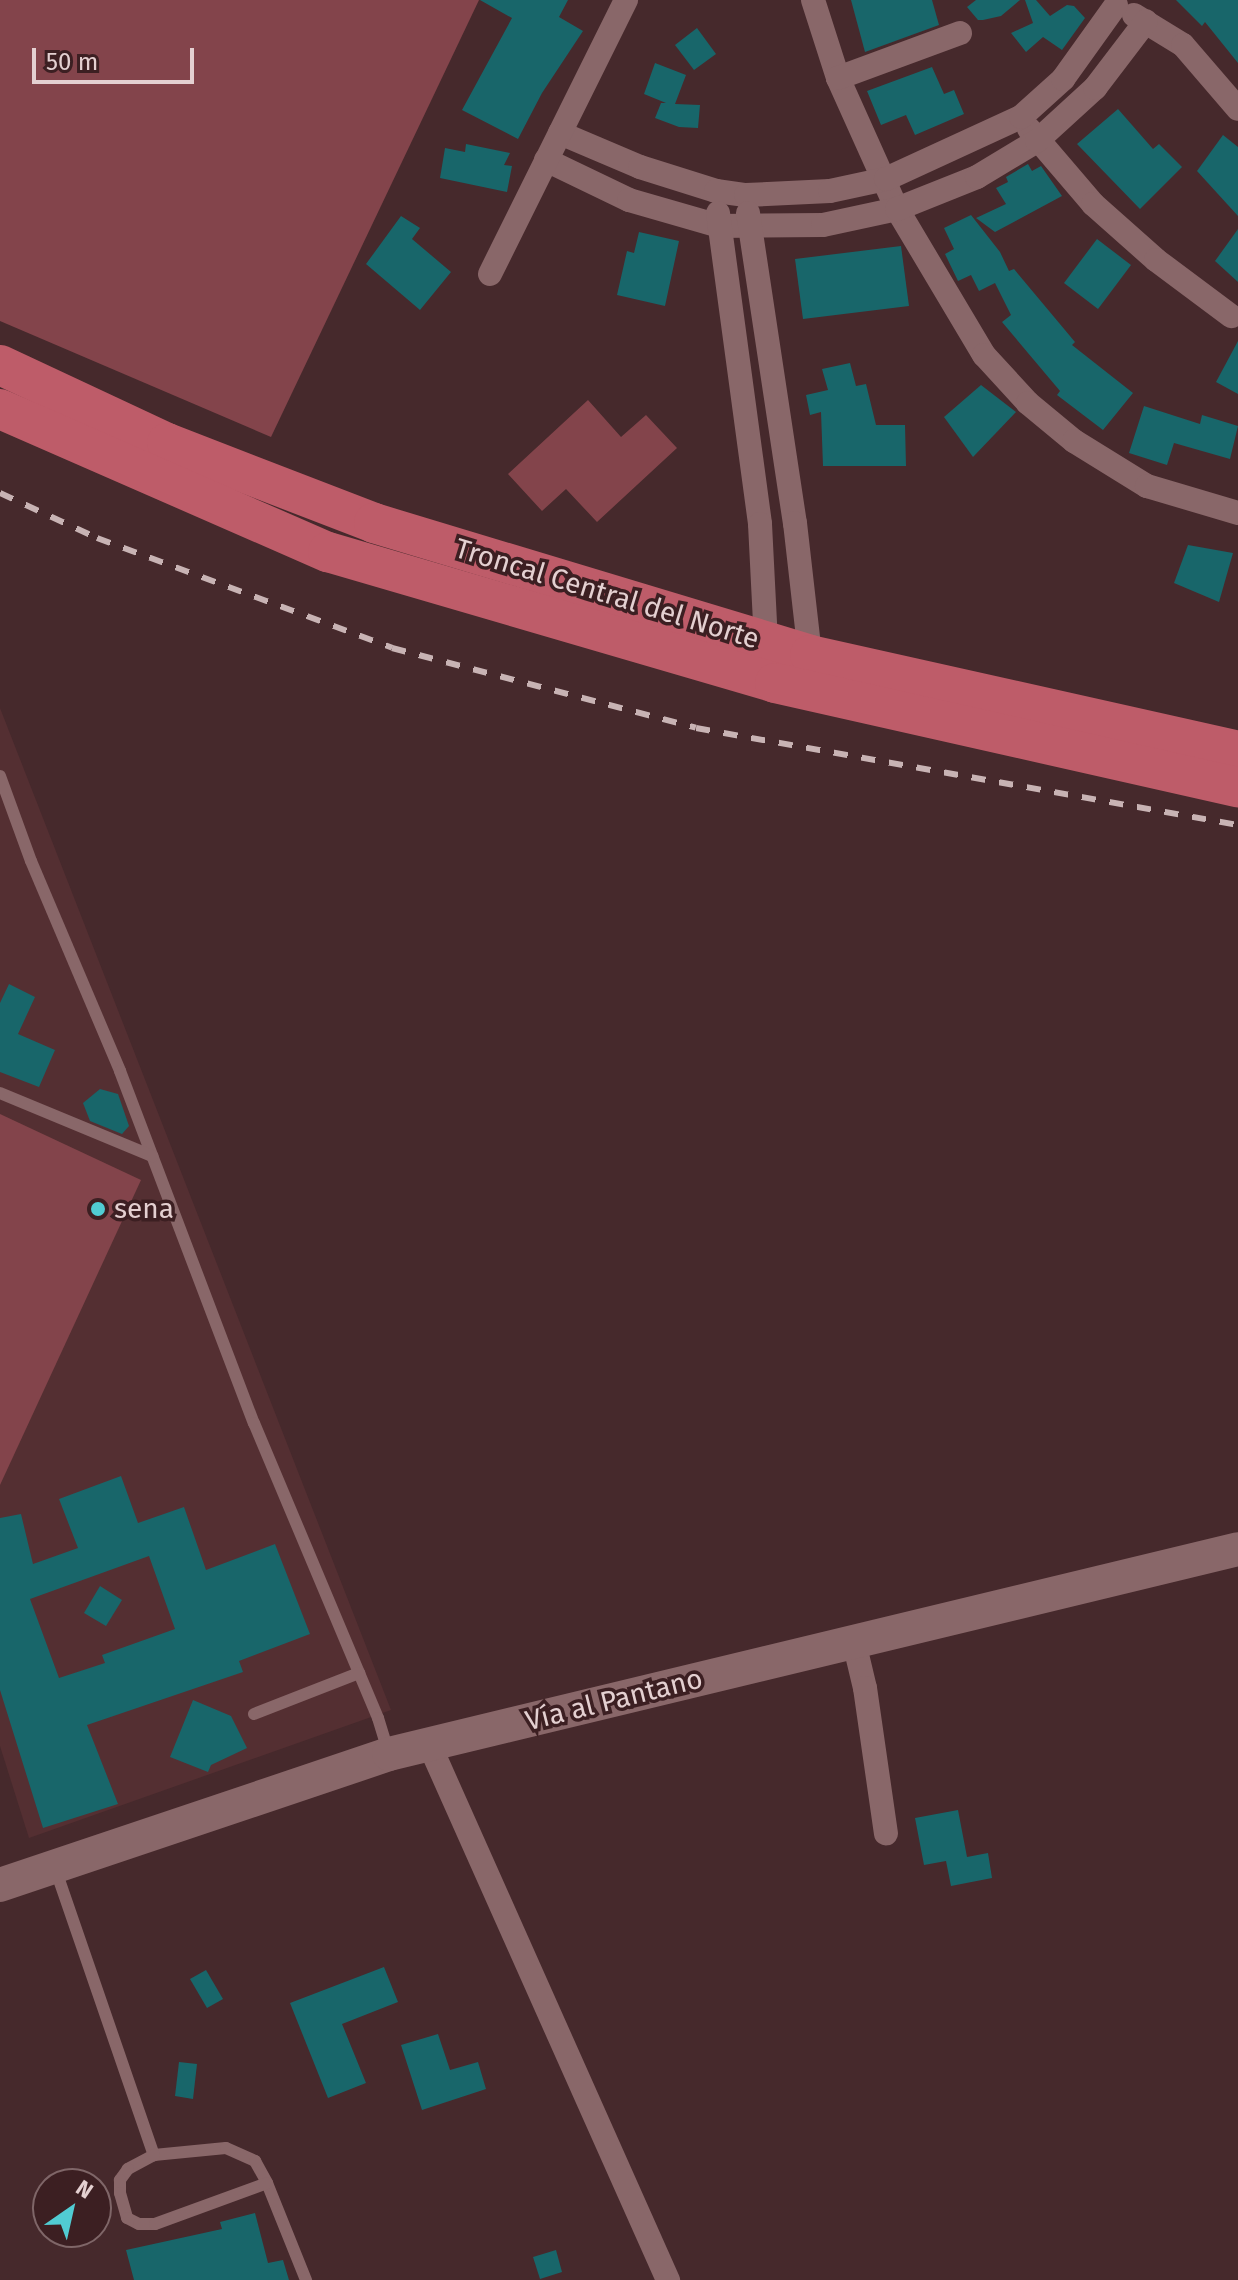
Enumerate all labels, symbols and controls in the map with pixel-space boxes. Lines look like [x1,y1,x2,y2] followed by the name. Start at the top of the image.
[36,32,198,82] scale bar
[46,48,98,76] text: 50 m
[451,532,763,656] street label: Troncal Central del Norte
[114,1192,174,1226] place label: sena
[89,1200,107,1218] marker: sena
[522,1662,706,1738] street label: Vía al Pantano
[32,2168,112,2248] north arrow
[71,2174,98,2205] text: N

